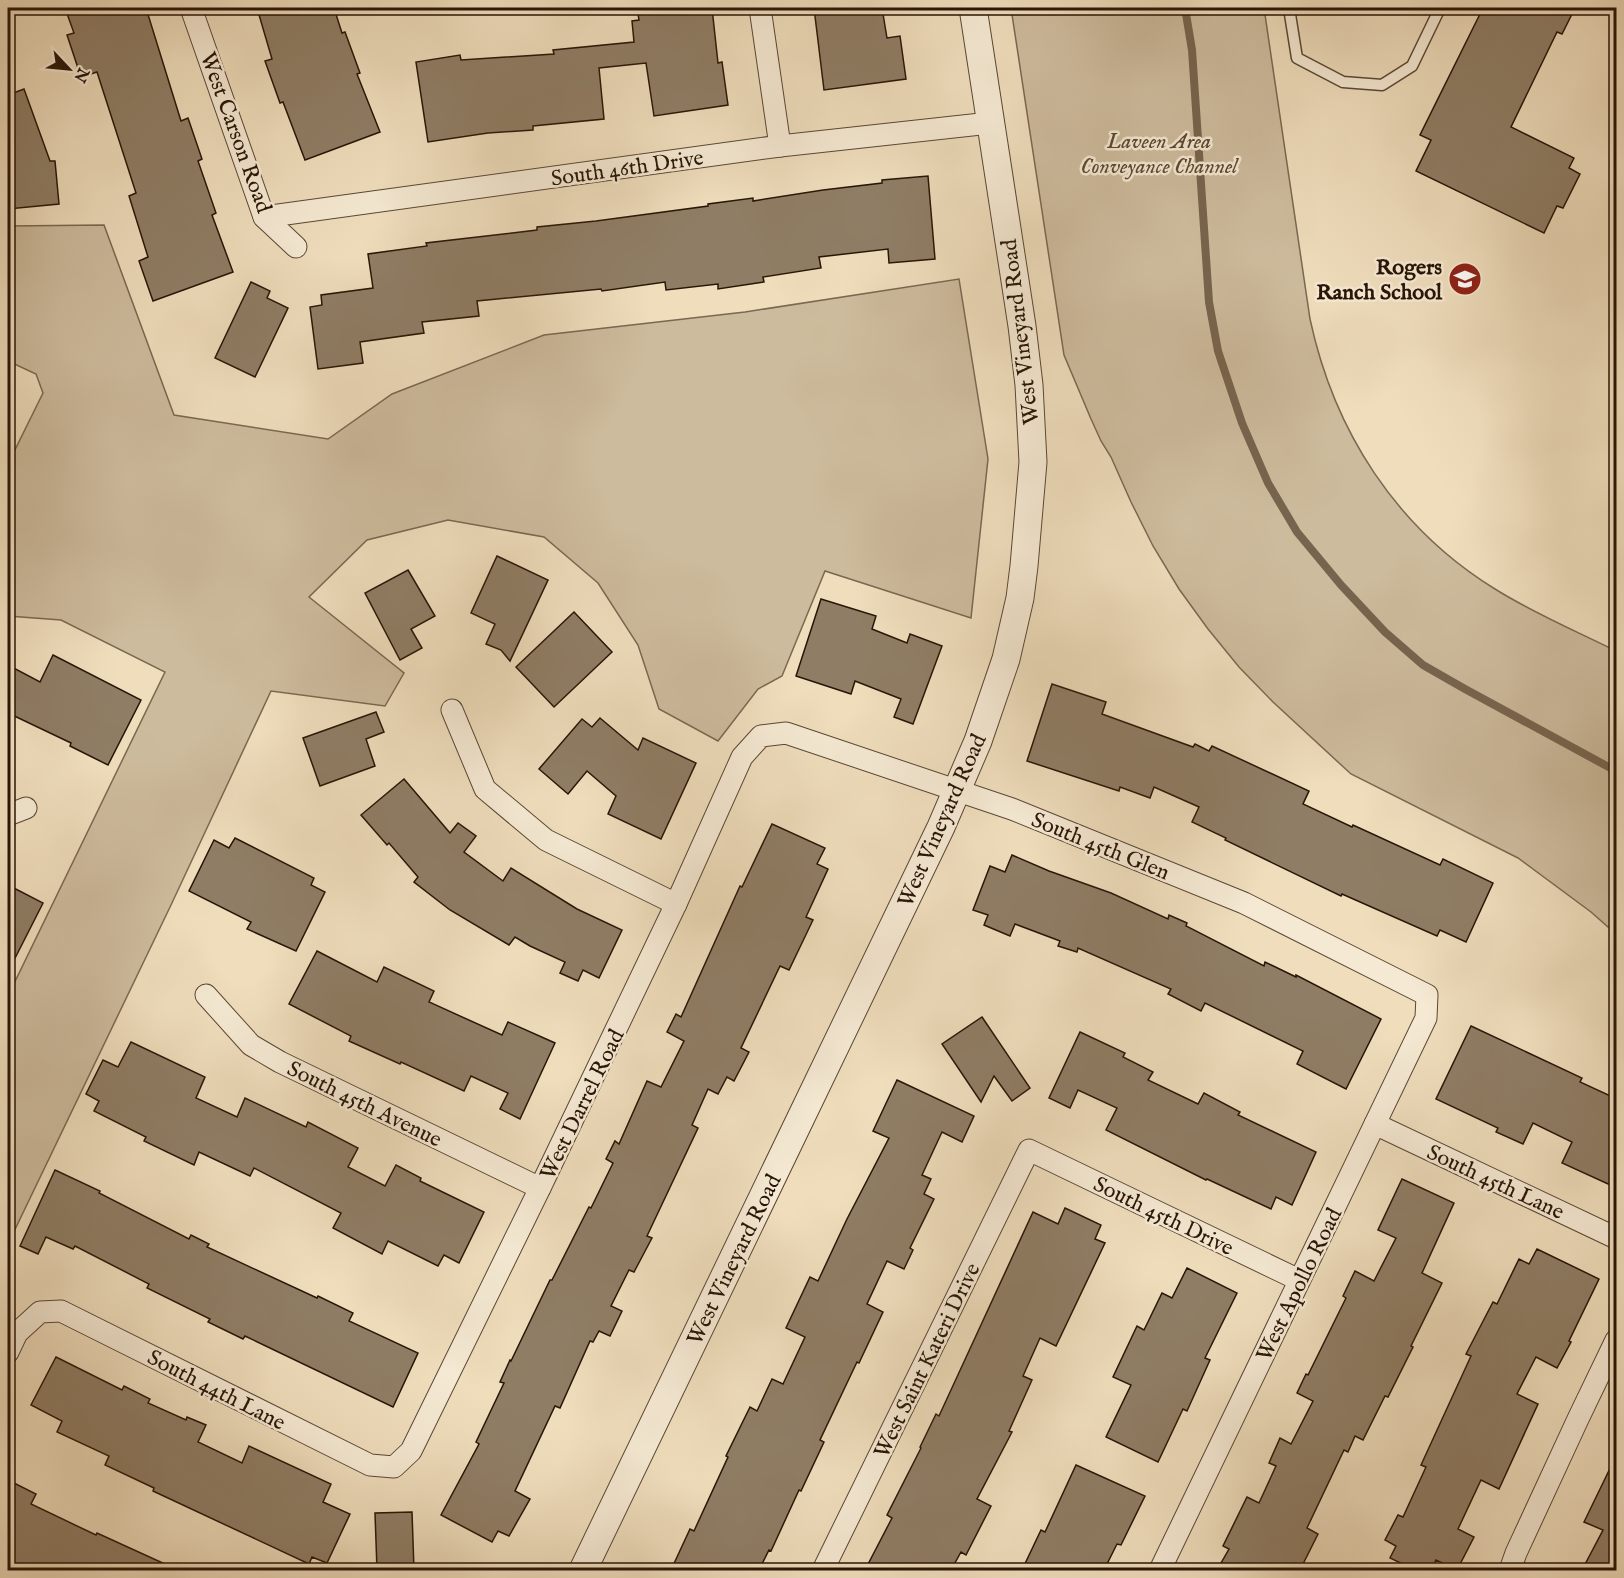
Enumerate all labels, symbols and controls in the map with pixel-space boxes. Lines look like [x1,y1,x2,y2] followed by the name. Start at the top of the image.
[39,39,99,99] north arrow
[193,48,277,217] street label: West Carson Road
[69,63,93,85] text: N
[1081,128,1239,181] park label: Laveen Area Conveyance Channel
[549,144,705,194] street label: South 46th Drive
[996,237,1046,426] street label: West Vineyard Road
[1316,254,1443,307] place label: Rogers Ranch School
[1447,261,1483,297] school or university icon: Rogers Ranch School
[892,730,994,912] street label: West Vineyard Road
[1027,806,1174,887] street label: South 45th Glen
[534,1025,631,1185] street label: West Darrel Road
[282,1055,446,1154] street label: South 45th Avenue
[1422,1139,1568,1227] street label: South 45th Lane
[681,1170,788,1350] street label: West Vineyard Road
[1088,1171,1238,1263] street label: South 45th Drive
[1251,1203,1349,1366] street label: West Apollo Road
[868,1259,987,1463] street label: West Saint Kateri Drive
[142,1344,290,1438] street label: South 44th Lane

